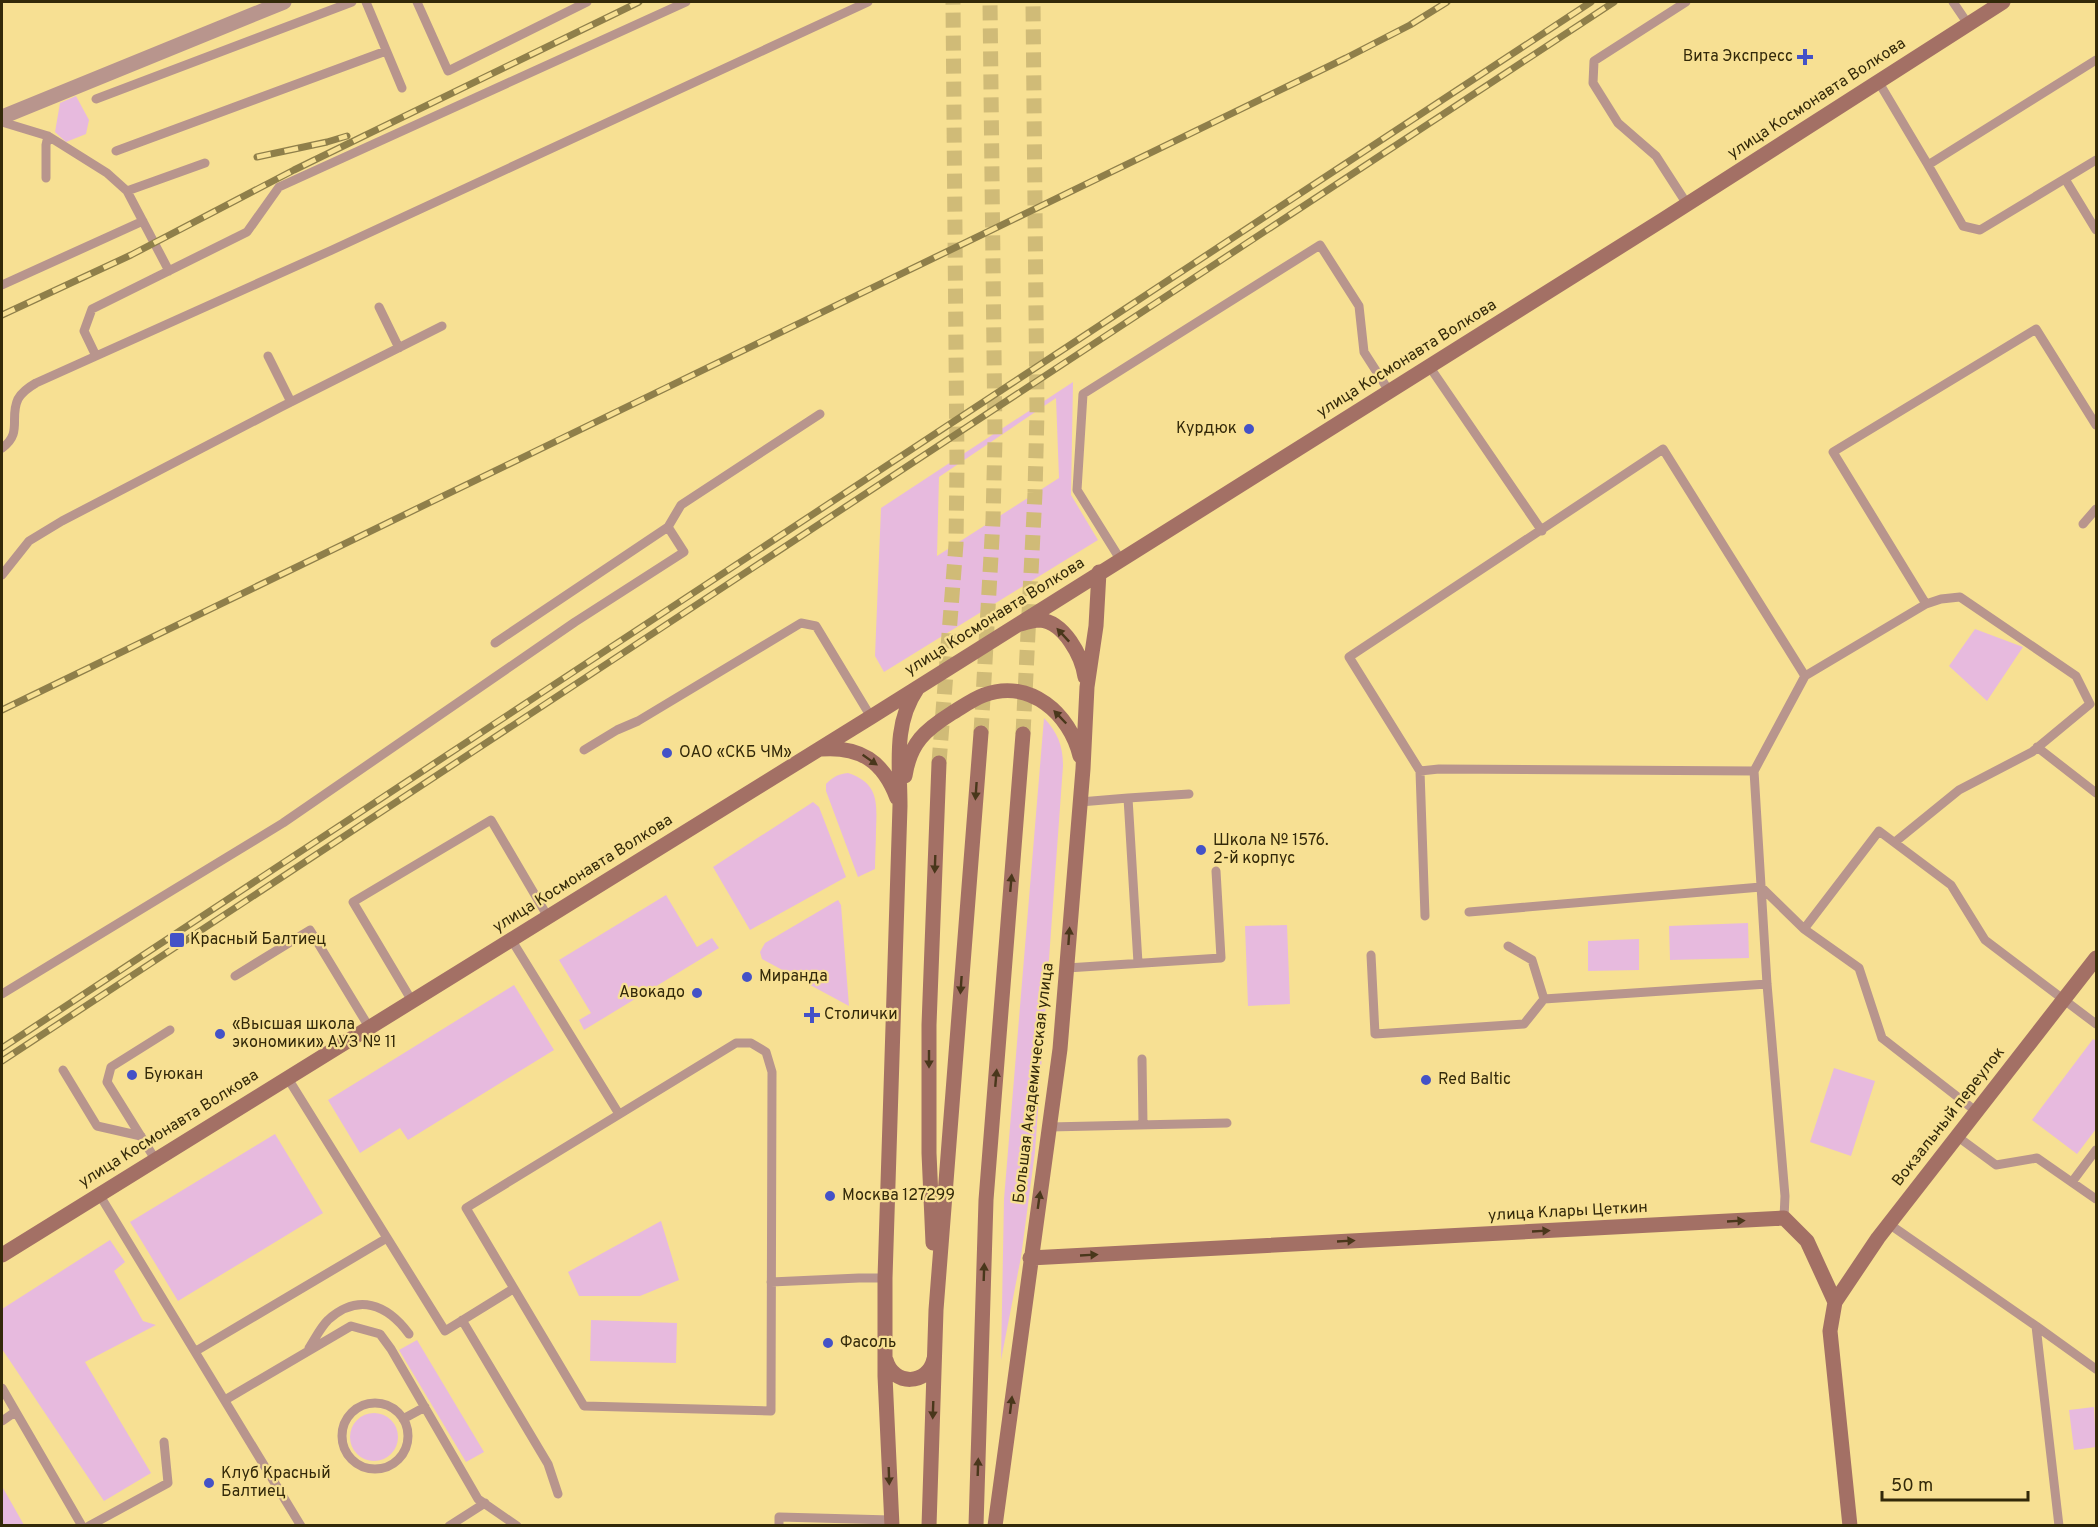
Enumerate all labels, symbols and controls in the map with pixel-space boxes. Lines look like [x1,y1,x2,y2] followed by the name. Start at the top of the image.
[1724,34,1910,164] street label: улица Космонавта Волкова
[1683,47,1793,67] place label: Вита Экспресс
[1798,50,1812,64] marker: Вита Экспресс
[1313,295,1501,423] street label: улица Космонавта Волкова
[1176,419,1237,439] place label: Курдюк
[1242,422,1256,436] marker: Курдюк
[901,553,1089,681] street label: улица Космонавта Волкова
[1057,629,1071,643] one-way arrow
[1053,709,1067,724] one-way arrow
[679,743,792,763] place label: ОАО «СКБ ЧМ»
[660,746,674,760] marker: ОАО «СКБ ЧМ»
[862,754,877,766] one-way arrow
[972,781,981,800] one-way arrow
[489,810,677,938] street label: улица Космонавта Волкова
[1213,831,1329,869] place label: Школа № 1576. 2-й корпус
[1194,843,1208,857] marker: Школа № 1576. 2-й корпус
[931,854,940,873] one-way arrow
[1007,874,1016,893] one-way arrow
[1064,927,1074,946] one-way arrow
[190,930,326,950] place label: Красный Балтиец
[168,931,186,949] marker: Красный Балтиец
[1009,962,1059,1204] street label: Большая Академическая улица
[759,967,828,987] place label: Миранда
[740,970,754,984] marker: Миранда
[957,976,966,995] one-way arrow
[619,983,685,1003] place label: Авокадо
[690,986,704,1000] marker: Авокадо
[824,1005,898,1025] place label: Столички
[805,1008,819,1022] marker: Столички
[232,1015,397,1053] place label: «Высшая школа экономики» АУЗ № 11
[213,1027,227,1041] marker: «Высшая школа экономики» АУЗ № 11
[1888,1043,2010,1191] street label: Вокзальный переулок
[924,1049,934,1068] one-way arrow
[75,1065,263,1193] street label: улица Космонавта Волкова
[144,1065,203,1085] place label: Буюкан
[125,1068,139,1082] marker: Буюкан
[991,1068,1001,1087] one-way arrow
[1438,1070,1511,1090] place label: Red Baltic
[1419,1073,1433,1087] marker: Red Baltic
[842,1186,955,1206] place label: Москва 127299
[823,1189,837,1203] marker: Москва 127299
[1034,1190,1043,1209] one-way arrow
[1488,1198,1648,1226] street label: улица Клары Цеткин
[1726,1216,1745,1225] one-way arrow
[1532,1227,1551,1236] one-way arrow
[1337,1237,1356,1246] one-way arrow
[1079,1250,1098,1259] one-way arrow
[979,1263,988,1282] one-way arrow
[840,1333,896,1353] place label: Фасоль
[821,1336,835,1350] marker: Фасоль
[1006,1395,1016,1414] one-way arrow
[928,1401,937,1420] one-way arrow
[973,1458,983,1477] one-way arrow
[221,1464,331,1502] place label: Клуб Красный Балтиец
[1882,1464,2028,1502] scale bar
[885,1467,894,1486] one-way arrow
[1891,1475,1933,1498] text: 50 m
[202,1476,216,1490] marker: Клуб Красный Балтиец

